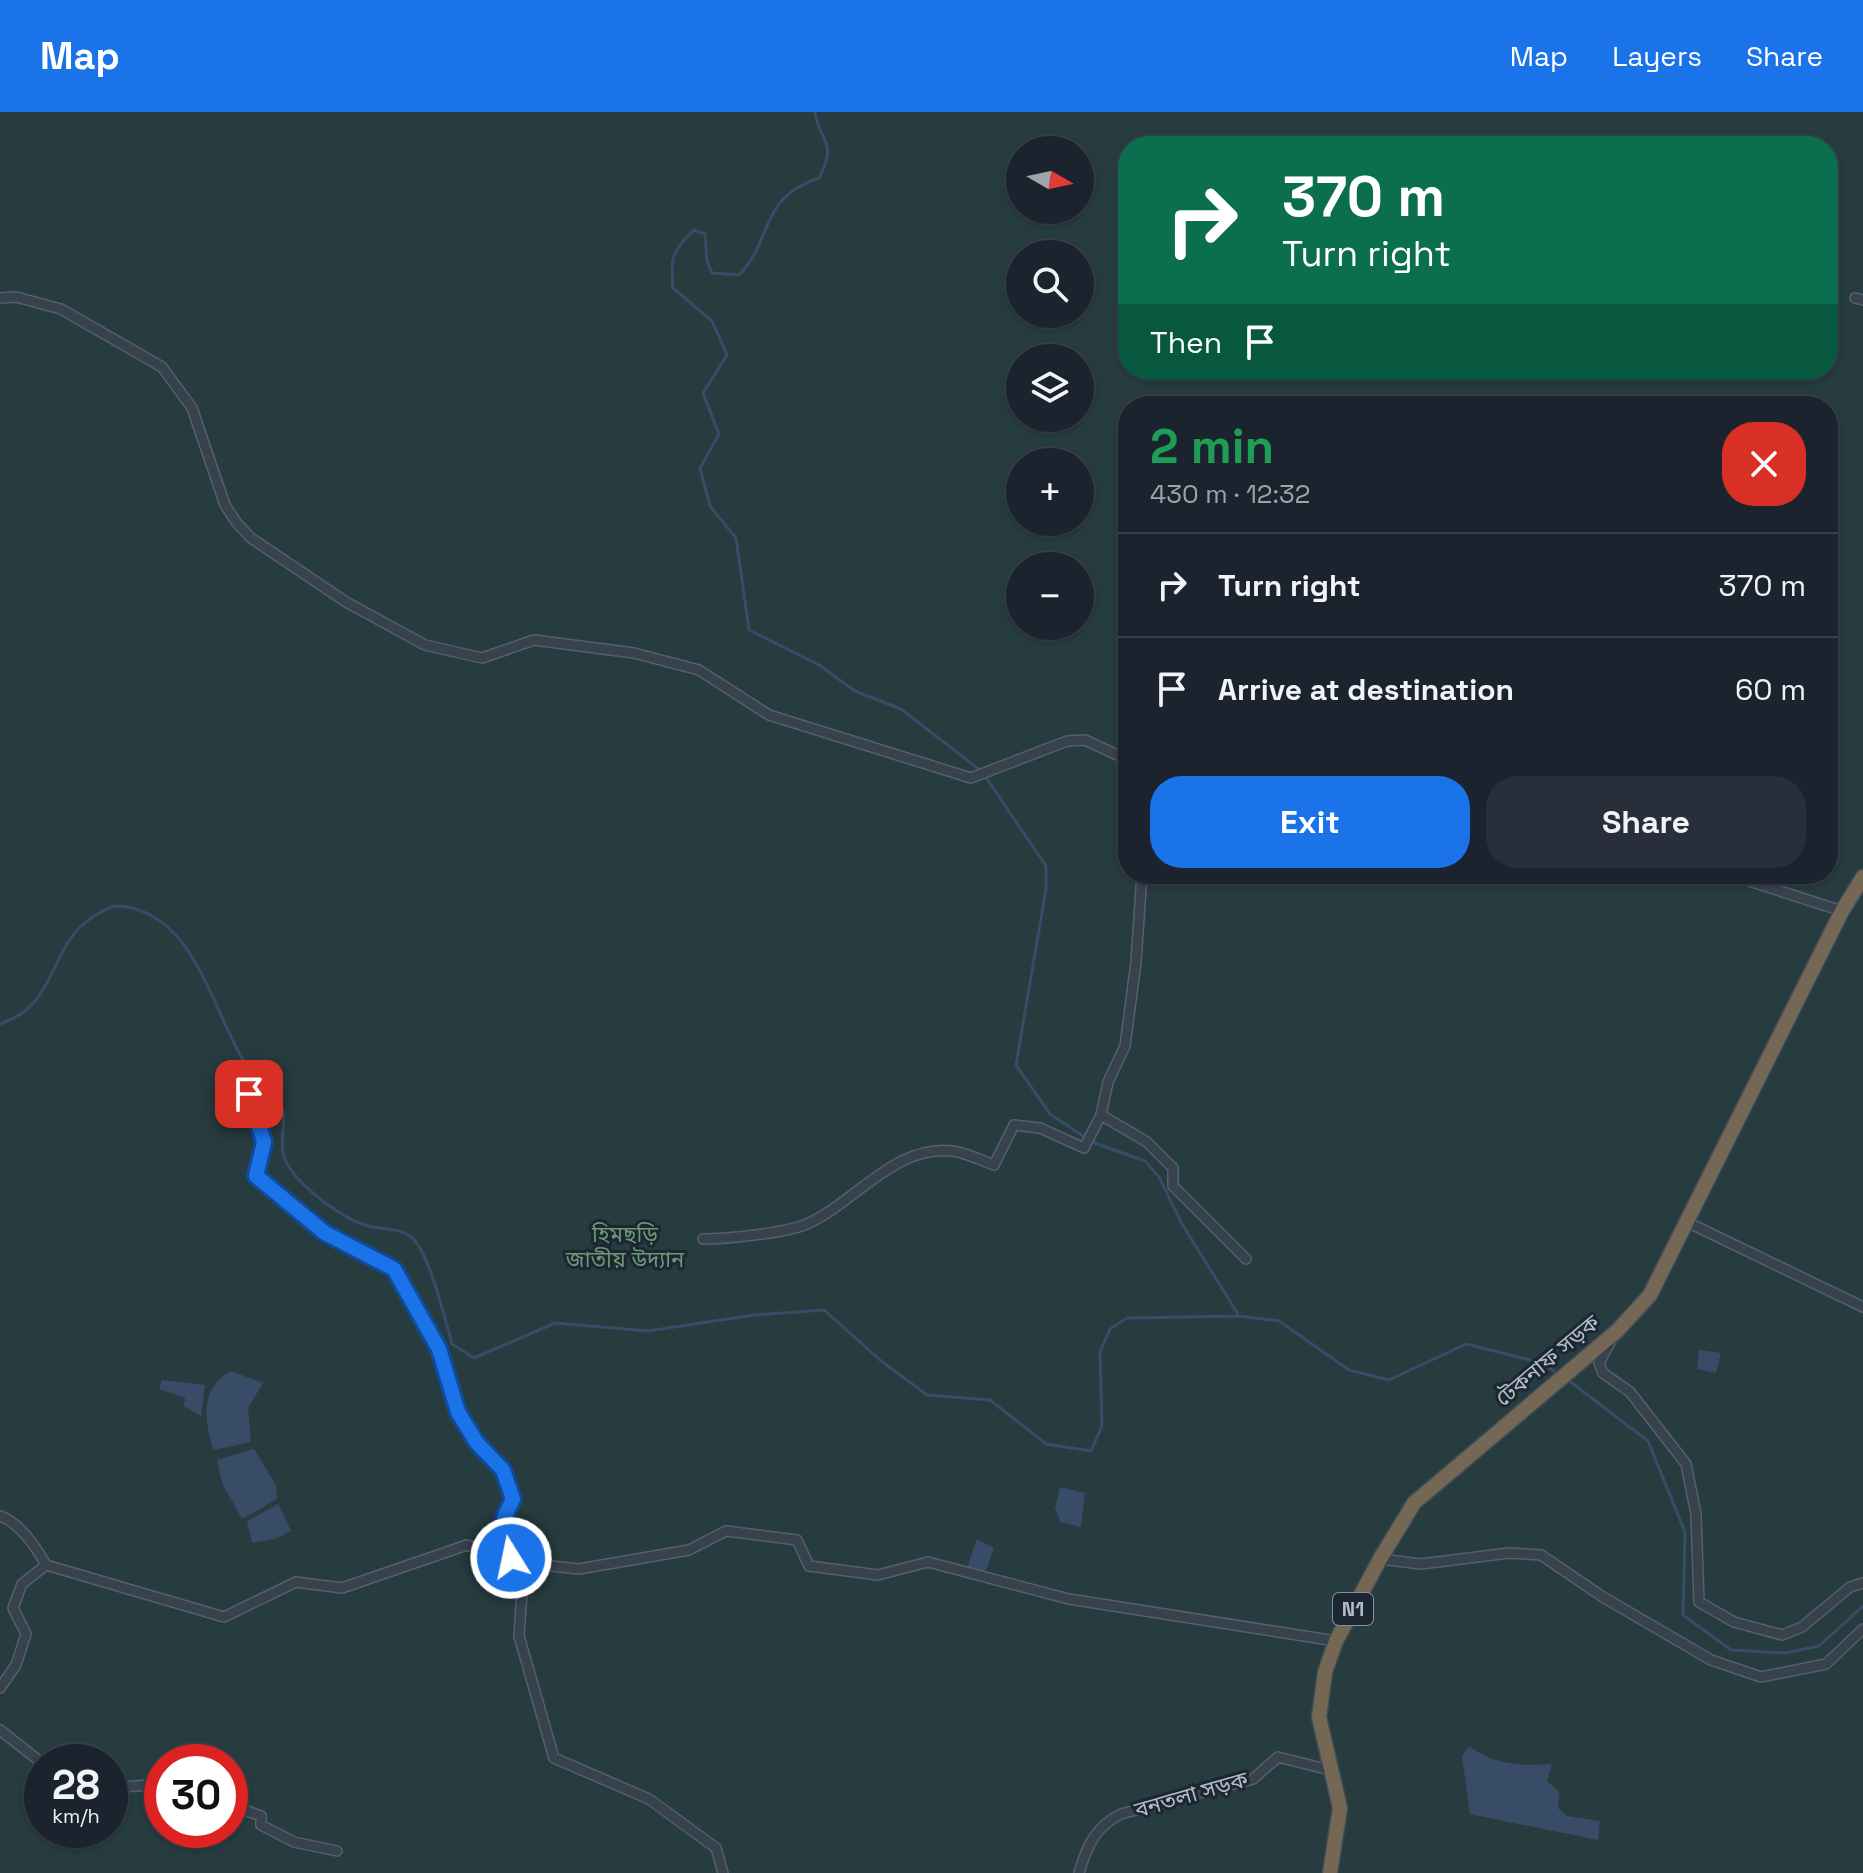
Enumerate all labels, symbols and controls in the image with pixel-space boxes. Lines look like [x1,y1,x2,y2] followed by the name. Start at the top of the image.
[40,32,120,80] text: Map
[1510,38,1568,74] text: Map
[1612,38,1702,74] text: Layers
[1746,38,1823,74] text: Share
[1006,136,1094,224] north arrow
[1006,136,1094,640] map controls
[1282,161,1445,232] text: 370 m
[1150,168,1254,272] icon: right
[1282,231,1451,277] text: Turn right
[1006,240,1094,328] button: search
[1238,320,1282,364] icon: arrive
[1150,323,1222,362] text: Then
[1006,344,1094,432] button: layers
[1150,416,1274,477] text: 2 min
[1722,422,1806,506] button: close
[1006,448,1094,536] button: +
[1150,477,1310,511] text: 430 m · 12:32
[1006,552,1094,640] button: −
[1150,563,1194,607] icon: right
[1218,566,1361,605] text: Turn right
[1718,566,1806,605] text: 370 m
[1150,667,1194,711] icon: arrive
[1218,670,1514,709] text: Arrive at destination
[1735,670,1806,709] text: 60 m
[1150,776,1470,868] button: Exit
[1486,776,1806,868] button: Share
[215,1060,283,1128] pin
[227,1072,271,1116] icon: arrive
[565,1220,685,1273] park label: হিমছড়ি জাতীয় উদ্যান
[1489,1308,1605,1412] street label: টেকনাফ সড়ক
[469,1516,553,1600] position arrow
[1333,1593,1373,1625] road number: N1
[144,1744,248,1848] speed limit sign: 30
[52,1760,100,1811] text: 28
[1130,1764,1251,1824] street label: বনতলা সড়ক
[52,1803,100,1829] text: km/h

